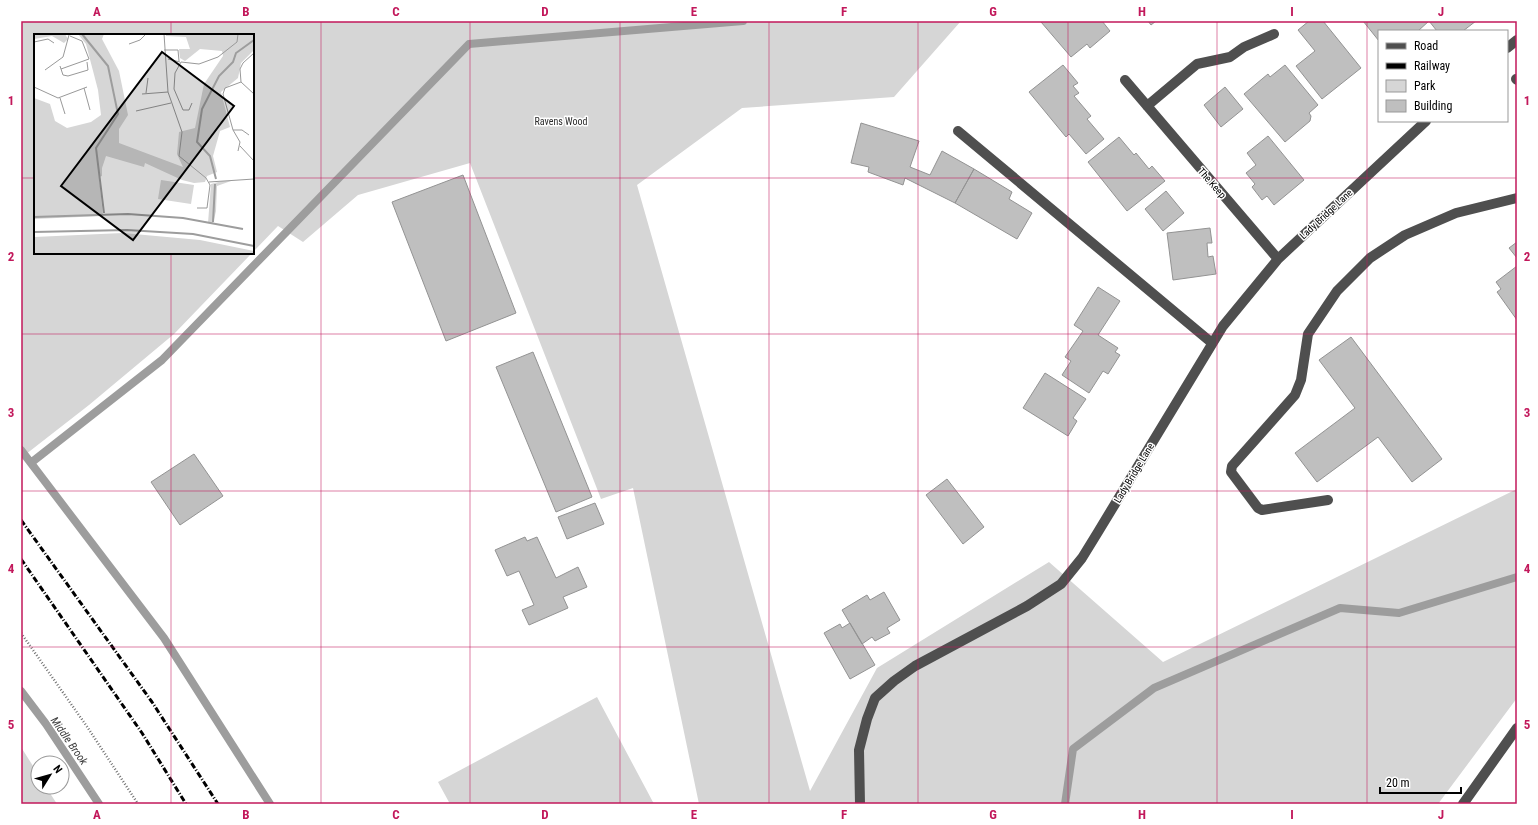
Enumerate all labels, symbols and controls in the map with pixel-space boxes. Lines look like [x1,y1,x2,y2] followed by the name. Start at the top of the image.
[93,4,101,19] text: A
[242,4,250,19] text: B
[392,4,400,19] text: C
[541,4,549,19] text: D
[691,4,698,19] text: E
[841,4,847,19] text: F
[989,4,997,19] text: G
[1138,4,1146,19] text: H
[1290,4,1294,19] text: I
[1438,4,1444,19] text: J
[1378,30,1508,122] legend
[34,34,254,254] inset map
[1414,39,1438,53] text: Road
[1414,59,1450,73] text: Railway
[1414,79,1436,93] text: Park
[8,93,14,108] text: 1
[1524,93,1530,108] text: 1
[1414,99,1452,113] text: Building
[534,116,588,127] park label: Ravens Wood
[1196,166,1228,200] street label: The Keep
[1297,187,1355,241] street label: Lady Bridge Lane
[8,249,15,264] text: 2
[1524,249,1531,264] text: 2
[8,405,14,420] text: 3
[1524,405,1530,420] text: 3
[1112,441,1156,505] street label: Lady Bridge Lane
[8,561,15,576] text: 4
[1524,561,1531,576] text: 4
[48,715,90,768] water label: Middle Brook
[8,717,15,732] text: 5
[1524,717,1531,732] text: 5
[30,755,70,795] north arrow
[50,763,65,776] text: N
[1380,769,1461,795] scale bar
[1386,776,1410,790] text: 20 m
[93,807,101,822] text: A
[242,807,250,822] text: B
[392,807,400,822] text: C
[541,807,549,822] text: D
[691,807,698,822] text: E
[841,807,847,822] text: F
[989,807,997,822] text: G
[1138,807,1146,822] text: H
[1290,807,1294,822] text: I
[1438,807,1444,822] text: J

